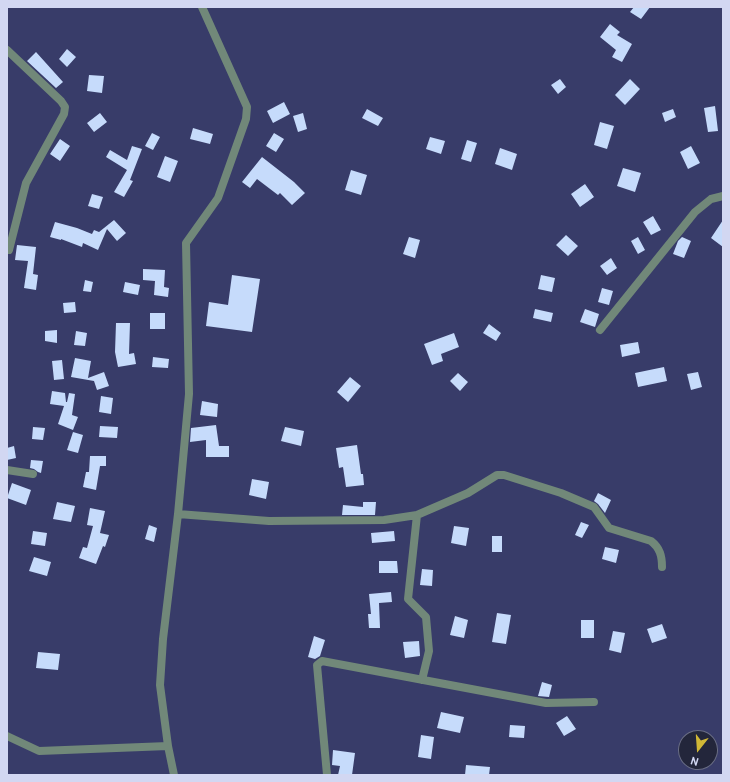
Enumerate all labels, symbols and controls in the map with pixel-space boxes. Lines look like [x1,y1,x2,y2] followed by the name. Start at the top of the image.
[678,730,718,770] north arrow
[689,753,701,768] text: N

